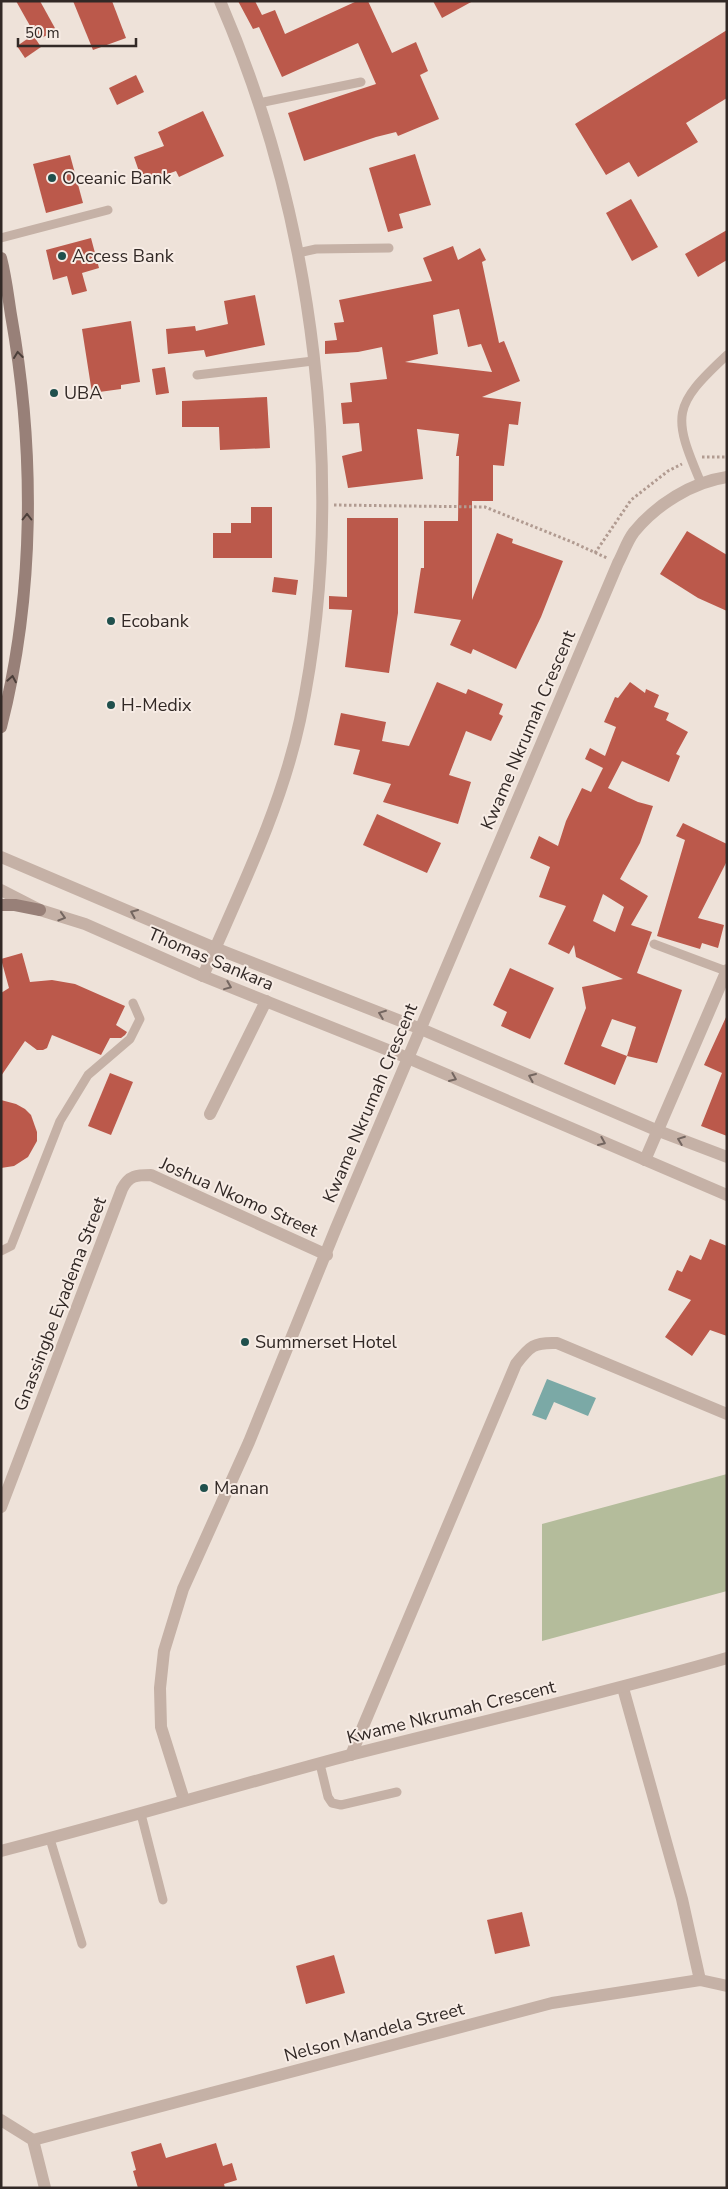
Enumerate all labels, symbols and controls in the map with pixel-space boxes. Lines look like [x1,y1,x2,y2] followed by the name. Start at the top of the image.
[18,15,135,47] scale bar
[25,23,60,43] text: 50 m
[62,166,172,190] place label: Oceanic Bank
[46,172,58,184] marker: Oceanic Bank
[72,244,175,268] place label: Access Bank
[56,250,68,262] marker: Access Bank
[13,351,24,359] one-way arrow
[64,381,102,405] place label: UBA
[48,387,60,399] marker: UBA
[22,513,32,521] one-way arrow
[121,609,190,633] place label: Ecobank
[105,615,117,627] marker: Ecobank
[475,626,581,833] street label: Kwame Nkrumah Crescent
[6,675,16,683] one-way arrow
[121,693,192,717] place label: H-Medix
[105,699,117,711] marker: H-Medix
[130,909,139,920] one-way arrow
[57,911,65,921] one-way arrow
[144,922,278,996] street label: Thomas Sankara
[223,979,232,990] one-way arrow
[317,999,423,1206] street label: Kwame Nkrumah Crescent
[378,1009,387,1020] one-way arrow
[448,1071,457,1082] one-way arrow
[528,1072,536,1082] one-way arrow
[597,1136,606,1147] one-way arrow
[677,1136,686,1146] one-way arrow
[155,1151,322,1243] street label: Joshua Nkomo Street
[8,1193,112,1414] street label: Gnassingbe Eyadema Street
[255,1330,397,1354] place label: Summerset Hotel
[239,1336,251,1348] marker: Summerset Hotel
[214,1476,269,1500] place label: Manan
[198,1482,210,1494] marker: Manan
[344,1674,559,1750] street label: Kwame Nkrumah Crescent
[281,1996,467,2068] street label: Nelson Mandela Street

